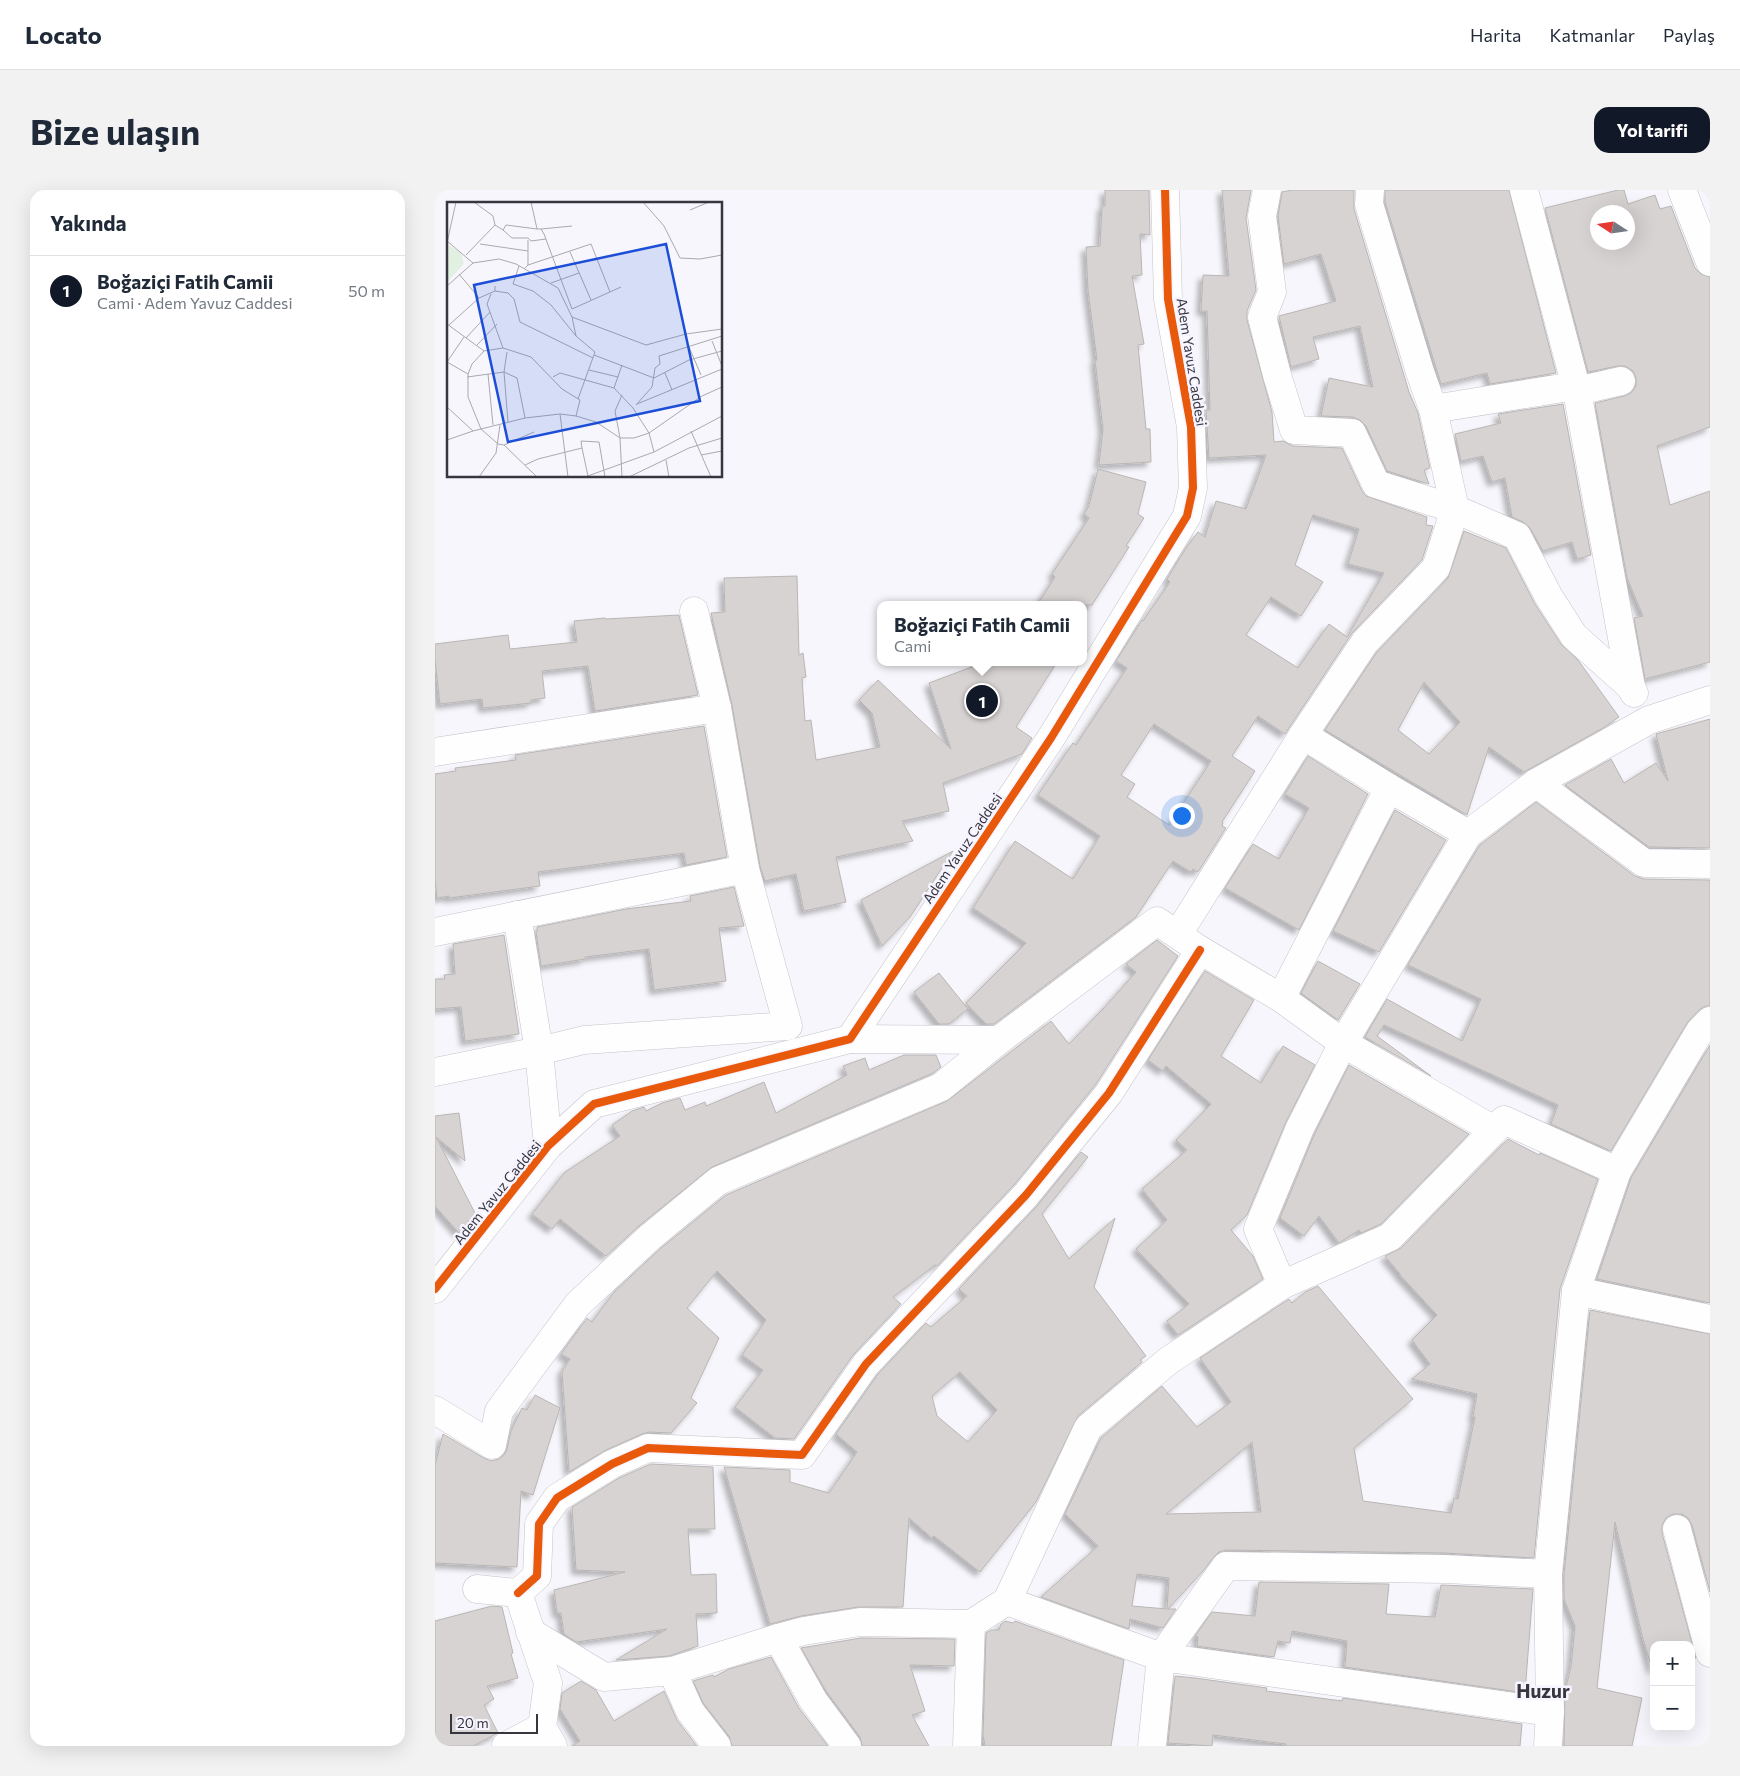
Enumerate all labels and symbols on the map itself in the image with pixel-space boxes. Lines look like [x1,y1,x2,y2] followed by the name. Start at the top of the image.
[447,202,723,478] inset map
[1590,205,1635,250] north arrow
[1173,297,1211,427] street label: Adem Yavuz Caddesi
[966,682,998,720] pin: 1
[919,789,1005,907] street label: Adem Yavuz Caddesi
[1169,803,1195,829] your location
[450,1136,544,1248] street label: Adem Yavuz Caddesi
[1516,1679,1570,1702] district label: Huzur
[450,1711,537,1734] scale bar

